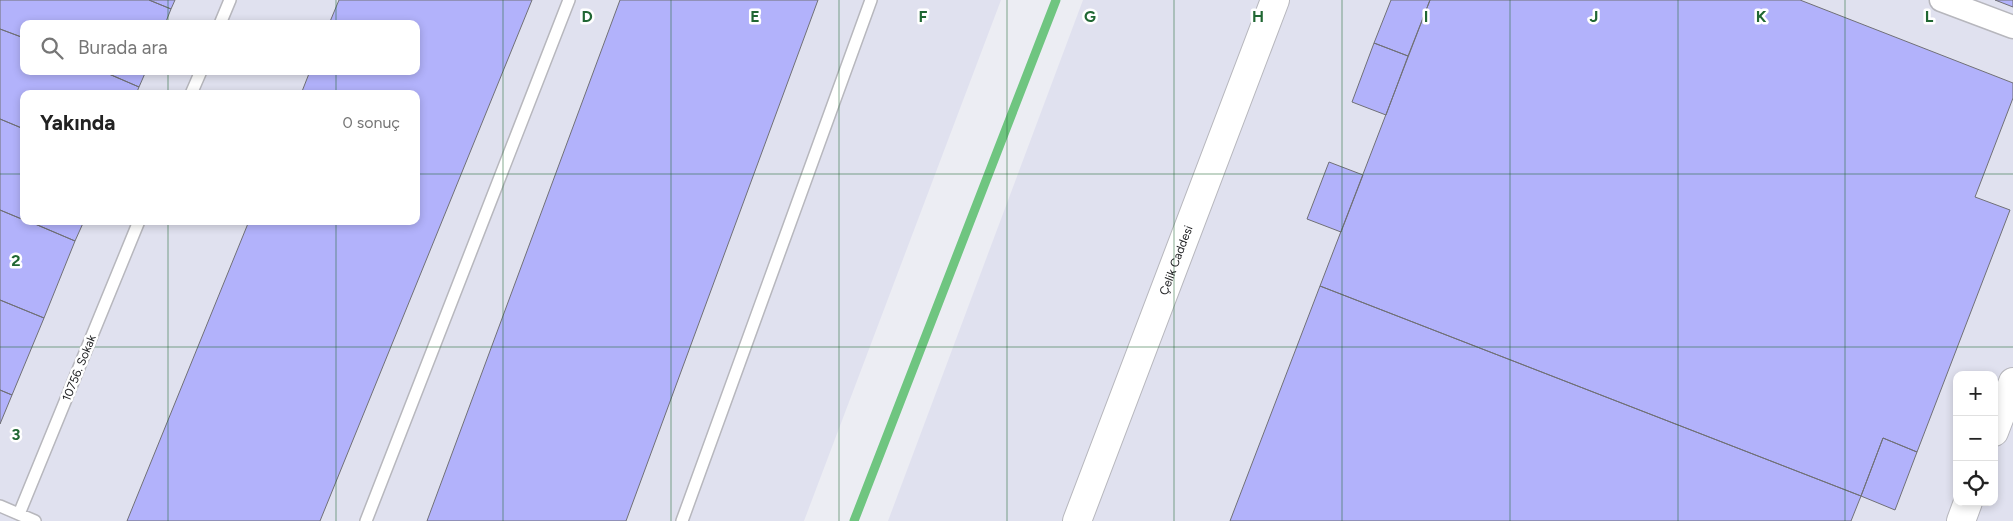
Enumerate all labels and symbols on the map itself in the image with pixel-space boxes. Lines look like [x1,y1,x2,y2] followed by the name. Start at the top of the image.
[581,7,593,26] text: D
[750,7,760,26] text: E
[919,7,928,26] text: F
[1084,7,1096,26] text: G
[1252,7,1264,26] text: H
[1424,7,1428,26] text: I
[1590,7,1598,26] text: J
[1756,7,1767,26] text: K
[1925,7,1934,26] text: L
[1157,223,1196,297] street label: Çelik Caddesi
[11,251,21,270] text: 2
[59,333,99,403] street label: 10756. Sokak
[12,425,21,444] text: 3

